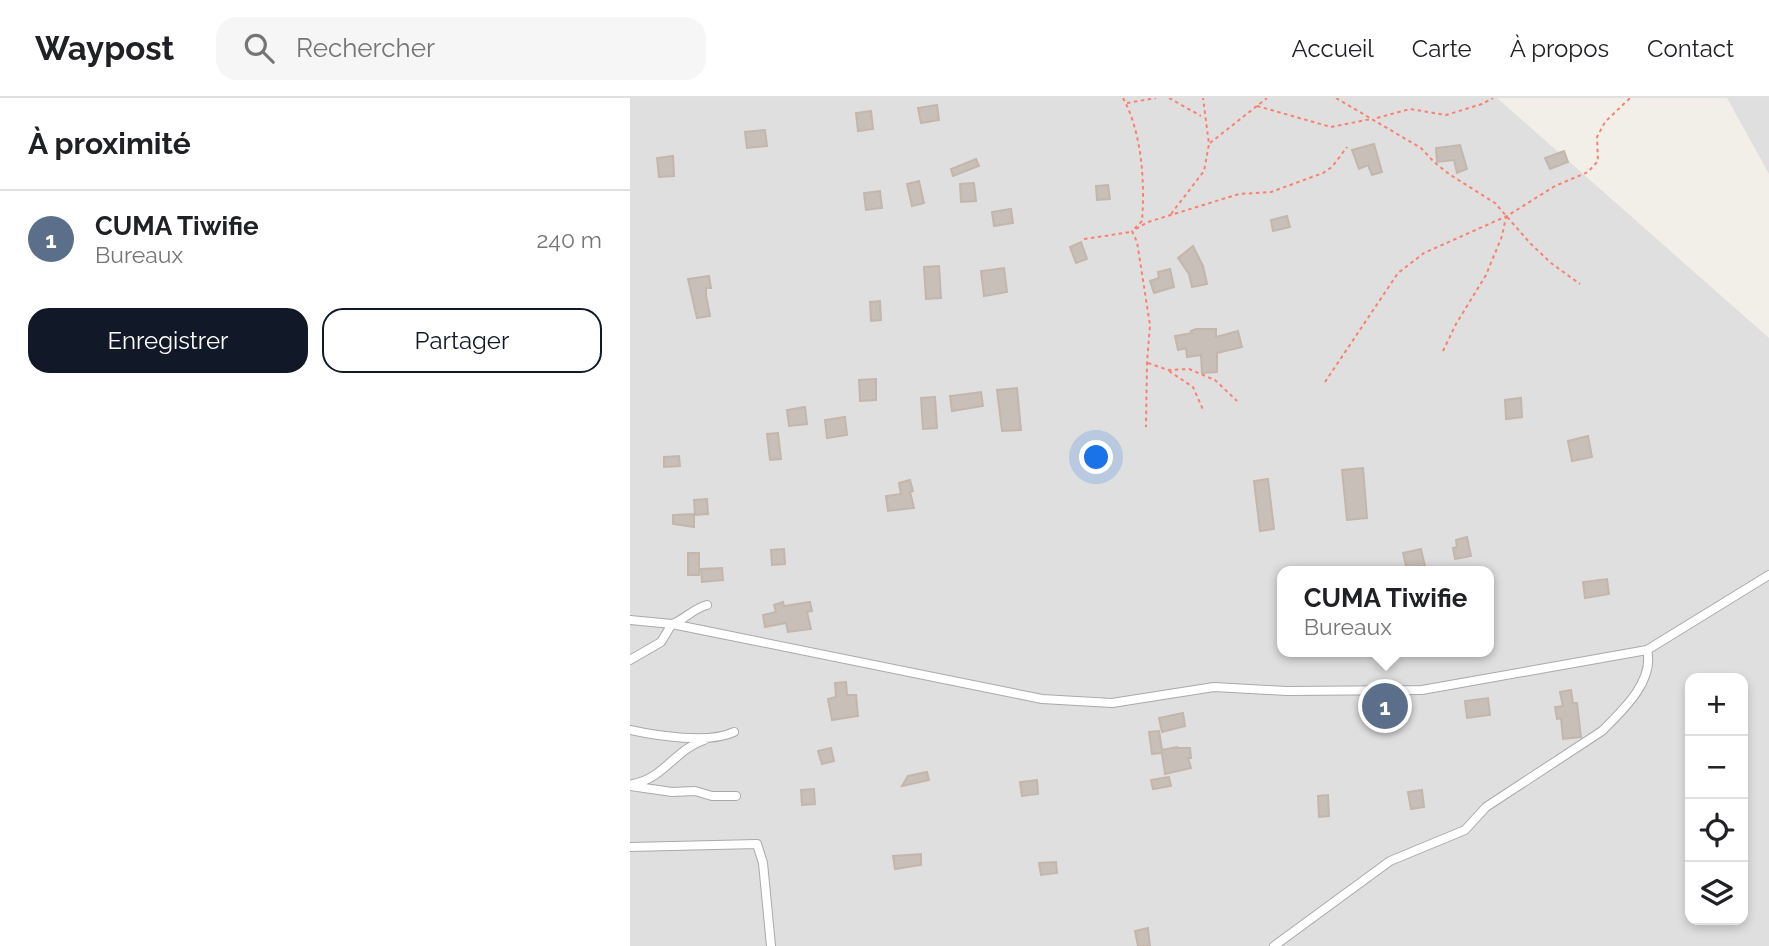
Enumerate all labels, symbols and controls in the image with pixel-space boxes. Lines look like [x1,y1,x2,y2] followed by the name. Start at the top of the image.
[216,17,706,80] search box
[35,29,174,68] text: Waypost
[240,29,278,67] icon: search
[296,33,435,63] text: Rechercher
[1292,34,1374,63] text: Accueil
[1412,34,1472,63] text: Carte
[1510,34,1609,63] text: À propos
[1647,34,1734,63] text: Contact
[28,126,191,161] text: À proximité
[95,211,259,241] text: CUMA Tiwifie
[45,226,57,253] text: 1
[536,226,602,253] text: 240 m
[95,241,183,268] text: Bureaux
[28,308,308,373] button: Enregistrer
[322,308,602,373] button: Partager
[1079,440,1113,474] your location
[1277,566,1494,657] popup
[1304,583,1467,613] text: CUMA Tiwifie
[1304,613,1392,640] text: Bureaux
[1685,673,1748,925] map controls
[1685,673,1748,736] button: +
[1362,680,1408,732] pin: 1
[1685,736,1748,799] button: −
[1685,799,1748,862] button: locate
[1685,862,1748,925] button: layers

